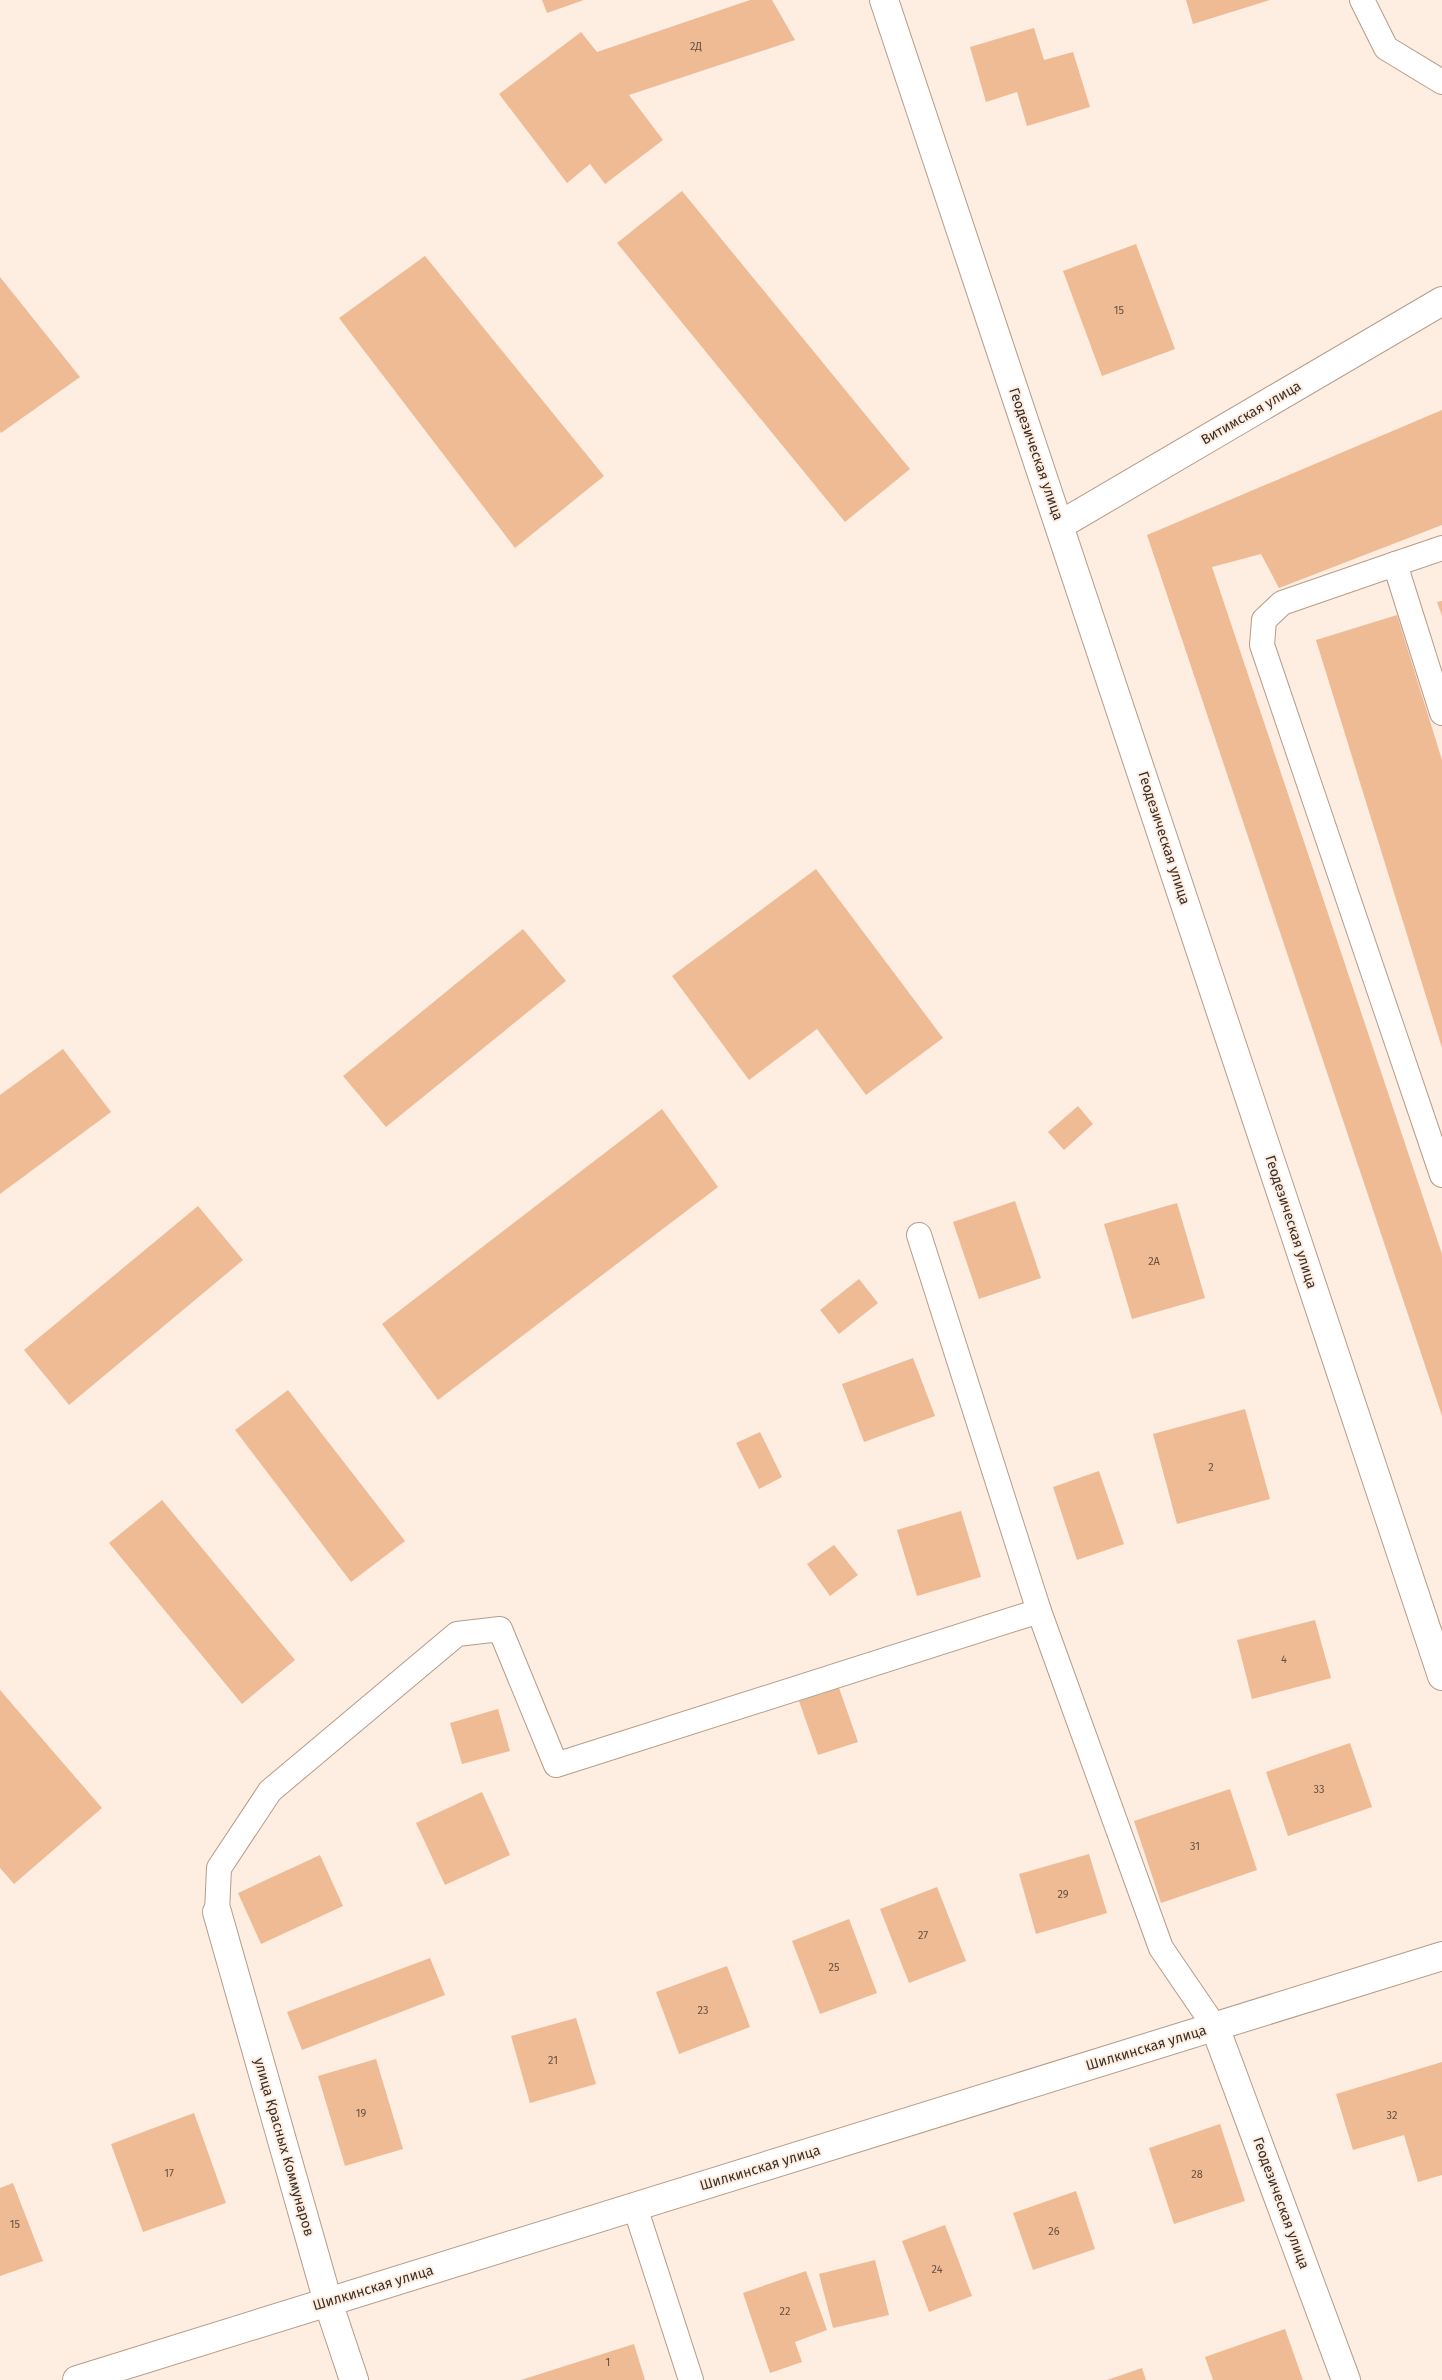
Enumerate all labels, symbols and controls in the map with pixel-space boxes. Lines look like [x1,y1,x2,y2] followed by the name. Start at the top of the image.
[690,40,702,53] house number: 2Д
[1114,304,1125,317] house number: 15
[1198,377,1304,449] street label: Витимская улица
[1005,386,1067,522] street label: Геодезическая улица
[1134,769,1194,907] street label: Геодезическая улица
[1261,1153,1321,1291] street label: Геодезическая улица
[1148,1255,1161,1268] house number: 2А
[1208,1461,1214,1474] house number: 2
[1281,1653,1287,1666] house number: 4
[1314,1783,1324,1796] house number: 33
[1190,1840,1200,1853] house number: 31
[1057,1888,1069,1901] house number: 29
[918,1929,928,1942] house number: 27
[829,1961,840,1974] house number: 25
[698,2004,708,2017] house number: 23
[1084,2022,1208,2074] street label: Шилкинская улица
[548,2054,558,2067] house number: 21
[250,2056,318,2238] street label: улица Красных Коммунаров
[356,2107,366,2120] house number: 19
[1387,2109,1397,2122] house number: 32
[1249,2135,1313,2271] street label: Геодезическая улица
[698,2142,822,2194] street label: Шилкинская улица
[164,2167,174,2180] house number: 17
[1191,2168,1203,2181] house number: 28
[10,2218,21,2231] house number: 15
[1048,2225,1060,2238] house number: 26
[311,2262,435,2314] street label: Шилкинская улица
[932,2263,943,2276] house number: 24
[780,2305,790,2318] house number: 22
[606,2356,610,2369] house number: 1

